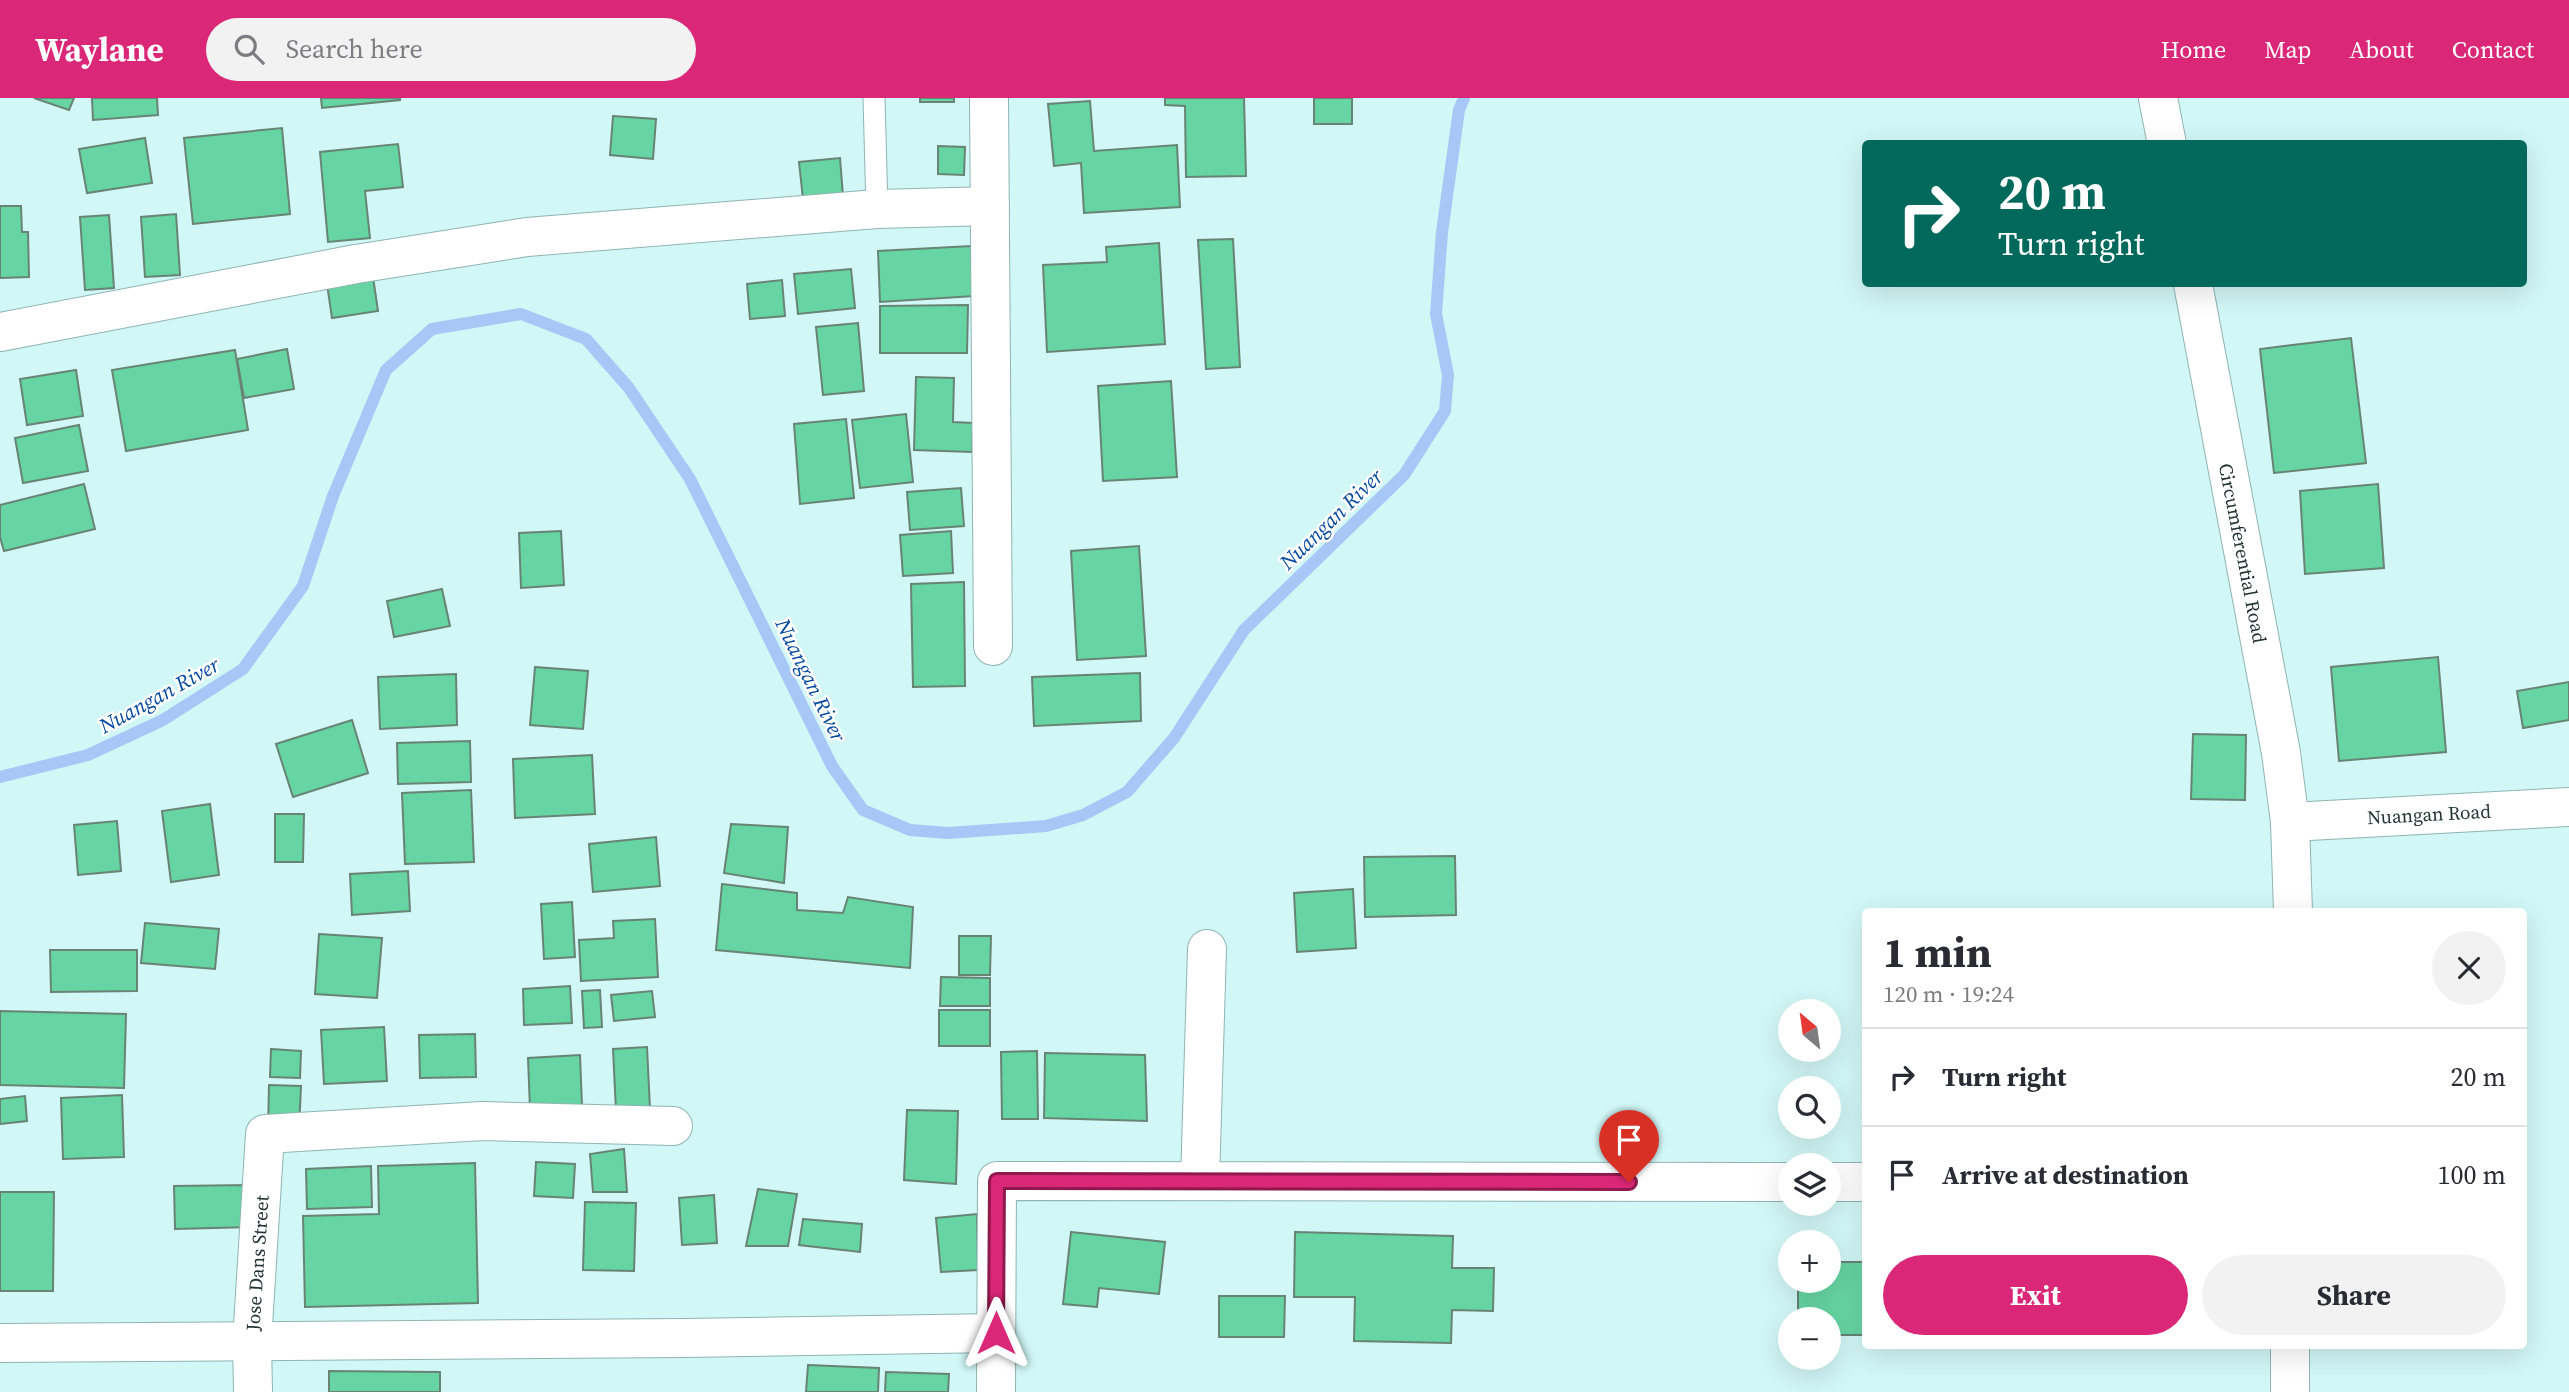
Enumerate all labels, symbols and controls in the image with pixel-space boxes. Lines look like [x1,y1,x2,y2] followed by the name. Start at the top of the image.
[206,18,696,81] search box
[35,27,164,72] text: Waylane
[230,30,268,68] icon: search
[286,31,423,67] text: Search here
[2161,33,2226,66] text: Home
[2264,33,2311,66] text: Map
[2349,33,2414,66] text: About
[2452,33,2534,66] text: Contact
[1998,158,2106,225] text: 20 m
[1883,168,1974,259] icon: right
[1998,222,2144,266] text: Turn right
[2213,461,2273,645] street label: Circumferential Road
[1272,462,1389,576] water label: Nuangan River
[768,613,854,747] water label: Nuangan River
[93,650,225,741] water label: Nuangan River
[2367,798,2492,830] street label: Nuangan Road
[1883,923,1992,981] text: 1 min
[2432,931,2506,1005] button: close
[1883,978,2014,1010] text: 120 m · 19:24
[1778,999,1841,1062] north arrow
[1778,999,1841,1370] map controls
[1883,1058,1921,1096] icon: right
[1942,1059,2066,1095] text: Turn right
[2451,1059,2506,1095] text: 20 m
[1778,1076,1841,1139] button: search
[1599,1110,1659,1182] pin
[1610,1121,1648,1159] icon: arrive
[1778,1153,1841,1216] button: layers
[1883,1156,1921,1194] icon: arrive
[1942,1157,2189,1193] text: Arrive at destination
[2438,1157,2506,1193] text: 100 m
[239,1193,275,1333] street label: Jose Dans Street
[1778,1230,1841,1293] button: +
[1883,1255,2188,1335] button: Exit
[2202,1255,2506,1335] button: Share
[959,1296,1033,1370] position arrow
[1778,1307,1841,1370] button: −

